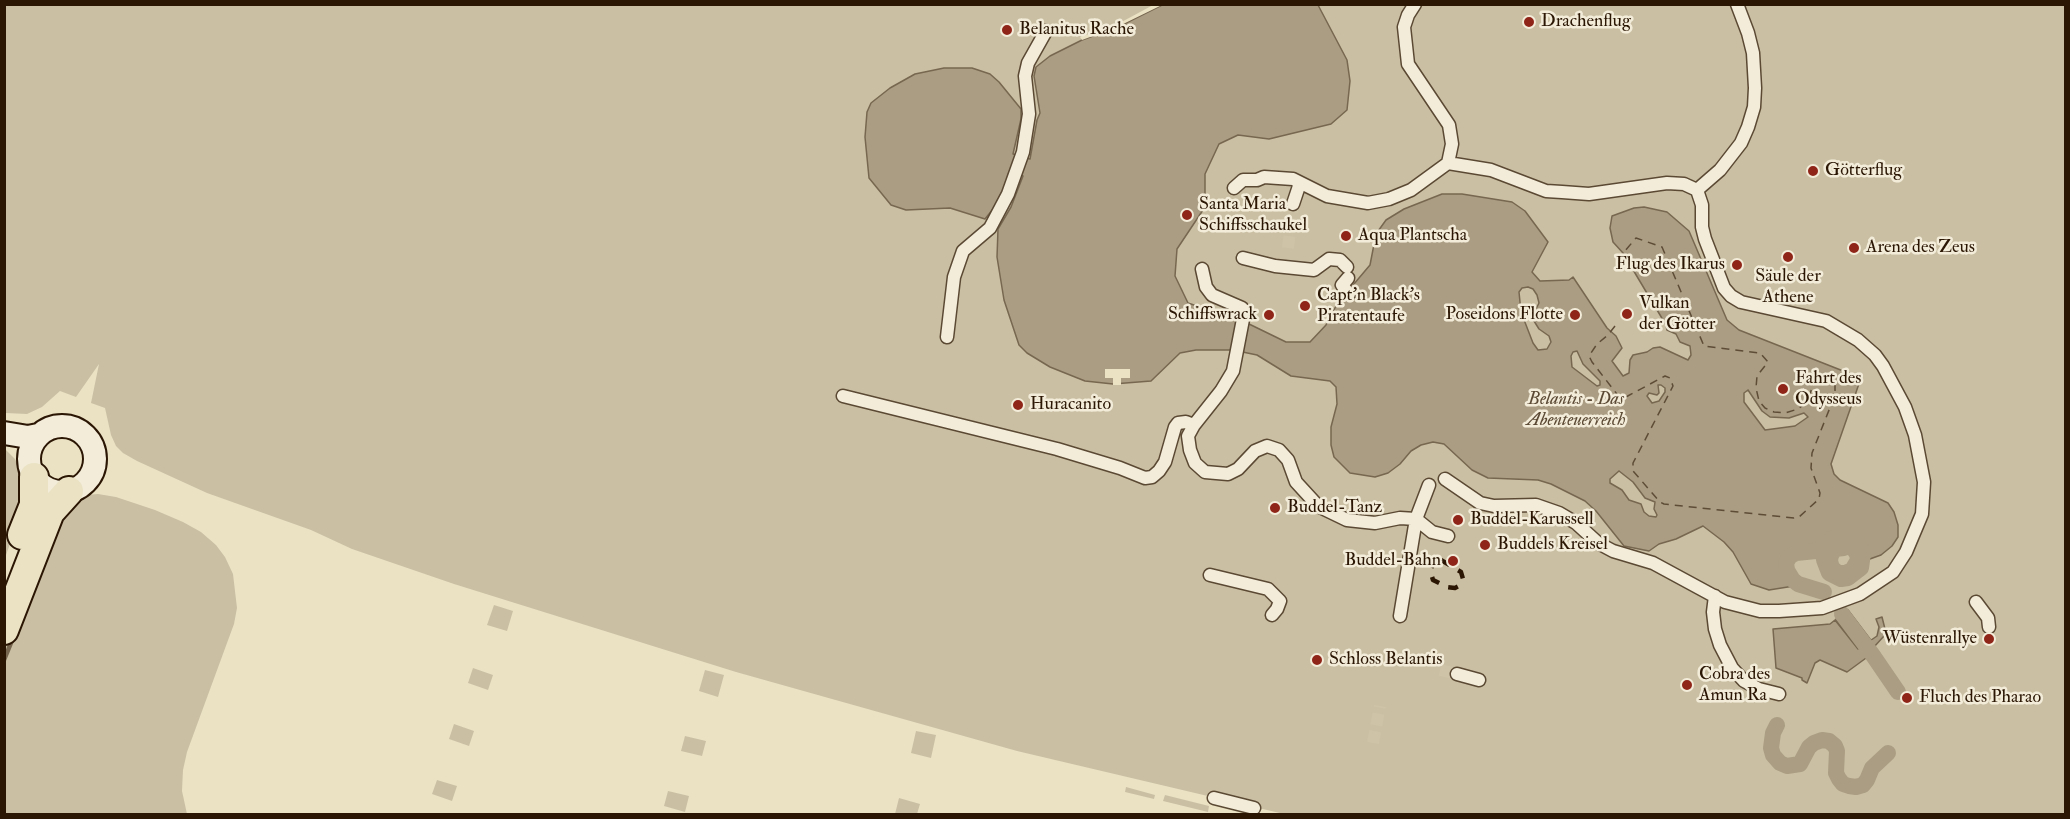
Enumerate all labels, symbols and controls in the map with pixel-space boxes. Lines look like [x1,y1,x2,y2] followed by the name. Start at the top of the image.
[1541,11,1631,33] place label: Drachenflug
[1522,15,1536,29] marker: Drachenflug
[1019,19,1134,41] place label: Belanitus Rache
[1000,23,1014,37] marker: Belanitus Rache
[1825,160,1902,182] place label: Götterflug
[1806,164,1820,178] marker: Götterflug
[1199,194,1307,236] place label: Santa Maria Schiffsschaukel
[1180,208,1194,222] marker: Santa Maria Schiffsschaukel
[1358,225,1467,247] place label: Aqua Plantscha
[1339,229,1353,243] marker: Aqua Plantscha
[1866,237,1975,259] place label: Arena des Zeus
[1847,241,1861,255] marker: Arena des Zeus
[1781,250,1795,264] marker: Säule der Athene
[1616,254,1725,276] place label: Flug des Ikarus
[1730,258,1744,272] marker: Flug des Ikarus
[1755,266,1821,308] place label: Säule der Athene
[1317,285,1420,328] place label: Capt'n Black's Piratentaufe
[1639,293,1716,336] place label: Vulkan der Götter
[1298,299,1312,313] marker: Capt'n Black's Piratentaufe
[1168,304,1257,326] place label: Schiffswrack
[1445,304,1563,326] place label: Poseidons Flotte
[1620,307,1634,321] marker: Vulkan der Götter
[1262,308,1276,322] marker: Schiffswrack
[1568,308,1582,322] marker: Poseidons Flotte
[1795,368,1862,410] place label: Fahrt des Odysseus
[1776,382,1790,396] marker: Fahrt des Odysseus
[1526,389,1626,432] park label: Belantis - Das Abenteuerreich
[1030,394,1111,416] place label: Huracanito
[1011,398,1025,412] marker: Huracanito
[1287,497,1382,519] place label: Buddel-Tanz
[1268,501,1282,515] marker: Buddel-Tanz
[1470,509,1594,531] place label: Buddel-Karussell
[1451,513,1465,527] marker: Buddel-Karussell
[1497,534,1608,556] place label: Buddels Kreisel
[1478,538,1492,552] marker: Buddels Kreisel
[1345,550,1441,572] place label: Buddel-Bahn
[1446,554,1460,568] marker: Buddel-Bahn
[1883,628,1977,650] place label: Wüstenrallye
[1982,632,1996,646] marker: Wüstenrallye
[1329,649,1442,671] place label: Schloss Belantis
[1310,653,1324,667] marker: Schloss Belantis
[1699,664,1770,706] place label: Cobra des Amun Ra
[1680,678,1694,692] marker: Cobra des Amun Ra
[1919,687,2041,709] place label: Fluch des Pharao
[1900,691,1914,705] marker: Fluch des Pharao

